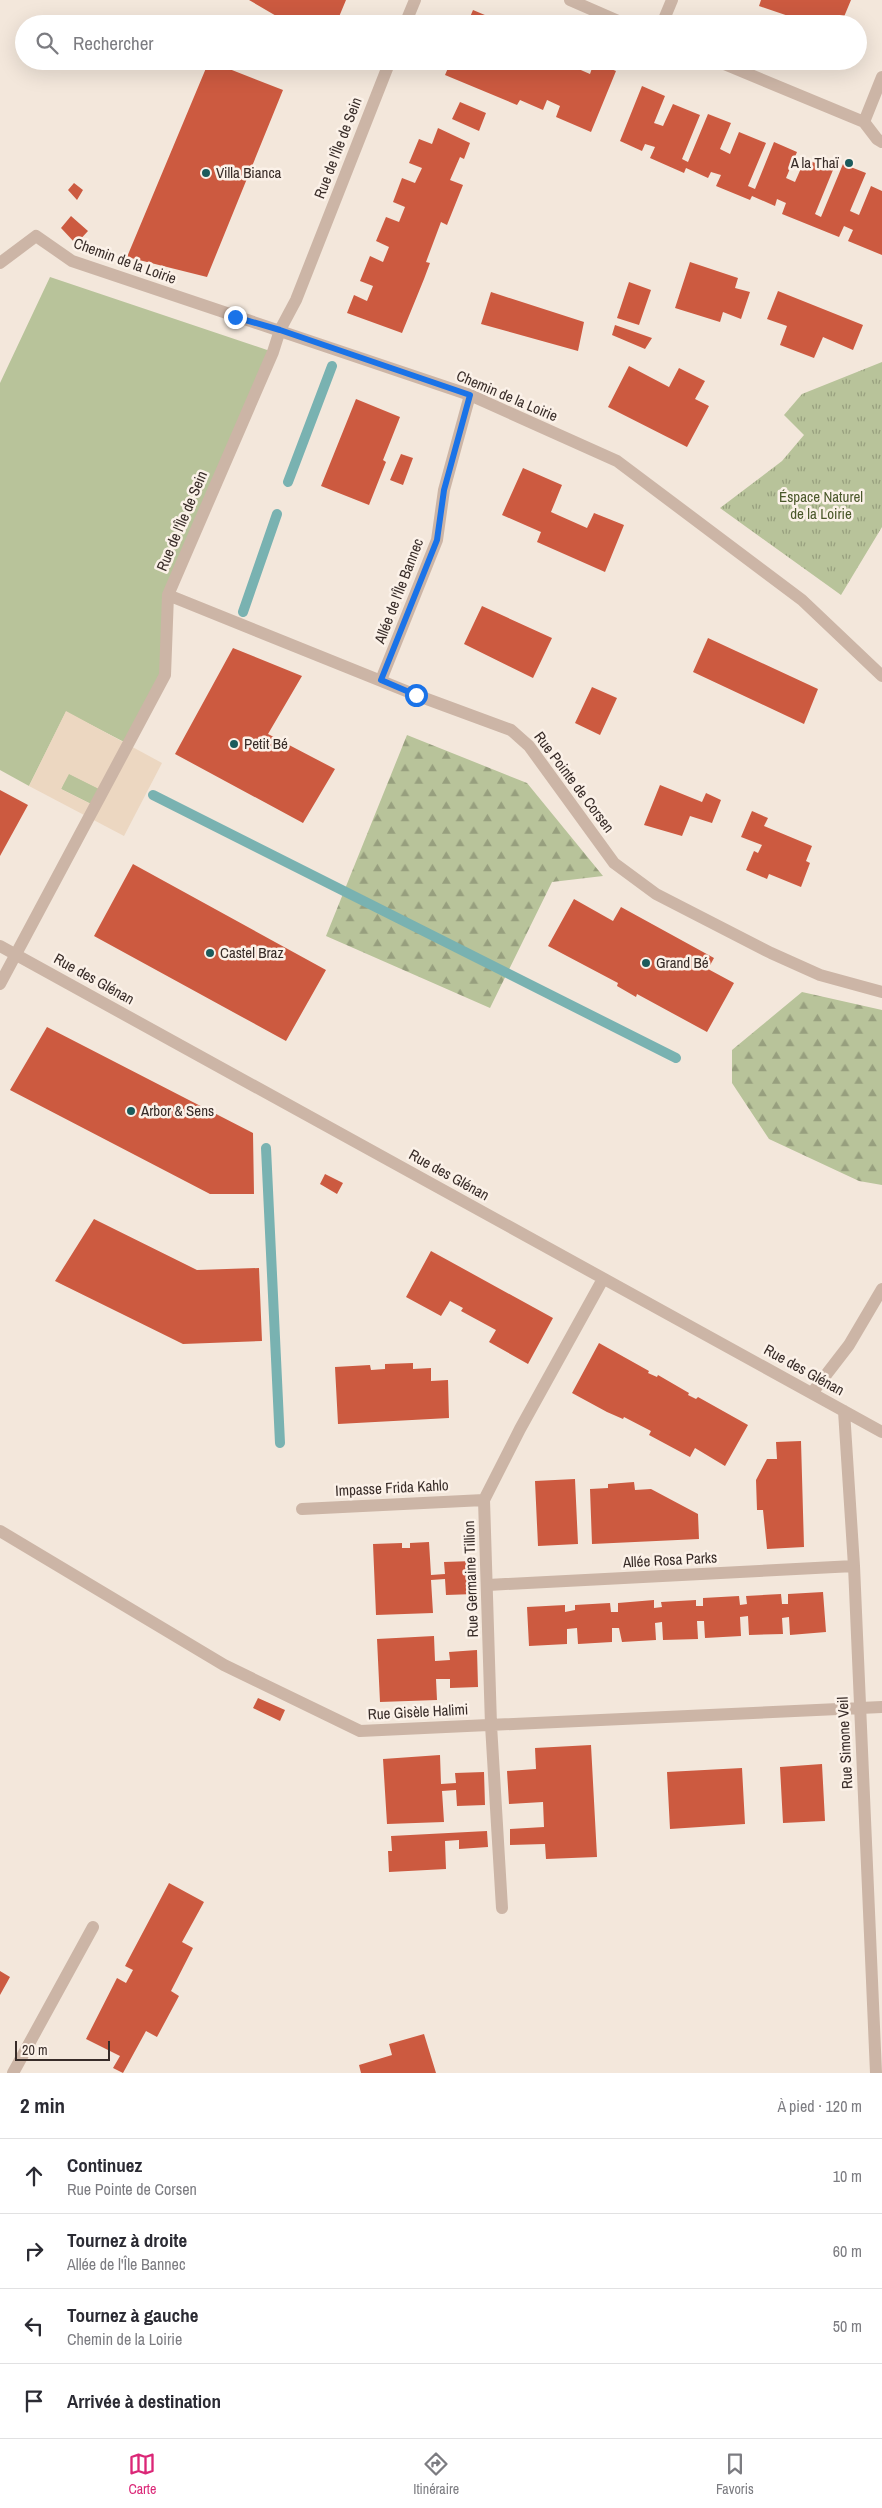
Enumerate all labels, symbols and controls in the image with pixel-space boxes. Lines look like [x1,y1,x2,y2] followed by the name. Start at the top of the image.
[15,15,867,70] search box
[33,29,61,57] icon: search
[73,30,154,56] text: Rechercher
[309,94,367,202] street label: Rue de l'Île de Sein
[790,152,840,173] place label: A la Thaï
[843,157,855,169] marker: A la Thaï
[216,162,282,183] place label: Villa Bianca
[200,167,212,179] marker: Villa Bianca
[71,232,180,289] street label: Chemin de la Loirie
[224,306,247,329] route end
[453,365,561,426] street label: Chemin de la Loirie
[151,467,212,574] street label: Rue de l'Île de Sein
[779,486,863,524] park label: Éspace Naturel de la Loirie
[368,535,428,647] street label: Allée de l'Île Bannec
[405,684,428,707] route start
[529,727,619,837] street label: Rue Pointe de Corsen
[244,733,288,754] place label: Petit Bé
[228,738,240,750] marker: Petit Bé
[220,942,284,963] place label: Castel Braz
[204,947,216,959] marker: Castel Braz
[50,948,138,1009] street label: Rue des Glénan
[656,952,709,973] place label: Grand Bé
[640,957,652,969] marker: Grand Bé
[140,1100,214,1121] place label: Arbor & Sens
[125,1105,137,1117] marker: Arbor & Sens
[405,1144,493,1205] street label: Rue des Glénan
[760,1339,848,1400] street label: Rue des Glénan
[335,1474,449,1501] street label: Impasse Frida Kahlo
[458,1520,483,1638] street label: Rue Germaine Tillion
[621,1547,718,1573] street label: Allée Rosa Parks
[832,1696,857,1790] street label: Rue Simone Veil
[367,1698,469,1725] street label: Rue Gisèle Halimi
[15,2038,110,2061] scale bar
[22,2041,48,2059] text: 20 m
[20,2091,65,2120] text: 2 min
[777,2095,862,2117] text: À pied · 120 m
[67,2152,142,2178] text: Continuez
[20,2162,48,2190] icon: ahead
[833,2165,862,2187] text: 10 m
[67,2178,197,2200] text: Rue Pointe de Corsen
[67,2227,187,2253] text: Tournez à droite
[20,2237,48,2265] icon: right
[833,2240,862,2262] text: 60 m
[67,2253,185,2275] text: Allée de l'Île Bannec
[67,2302,198,2328] text: Tournez à gauche
[20,2312,48,2340] icon: left
[833,2315,862,2337] text: 50 m
[67,2328,182,2350] text: Chemin de la Loirie
[20,2387,48,2415] icon: arrive
[67,2388,221,2414] text: Arrivée à destination
[128,2450,156,2498] tab: Carte
[413,2450,459,2498] tab: Itinéraire
[716,2450,754,2498] tab: Favoris

